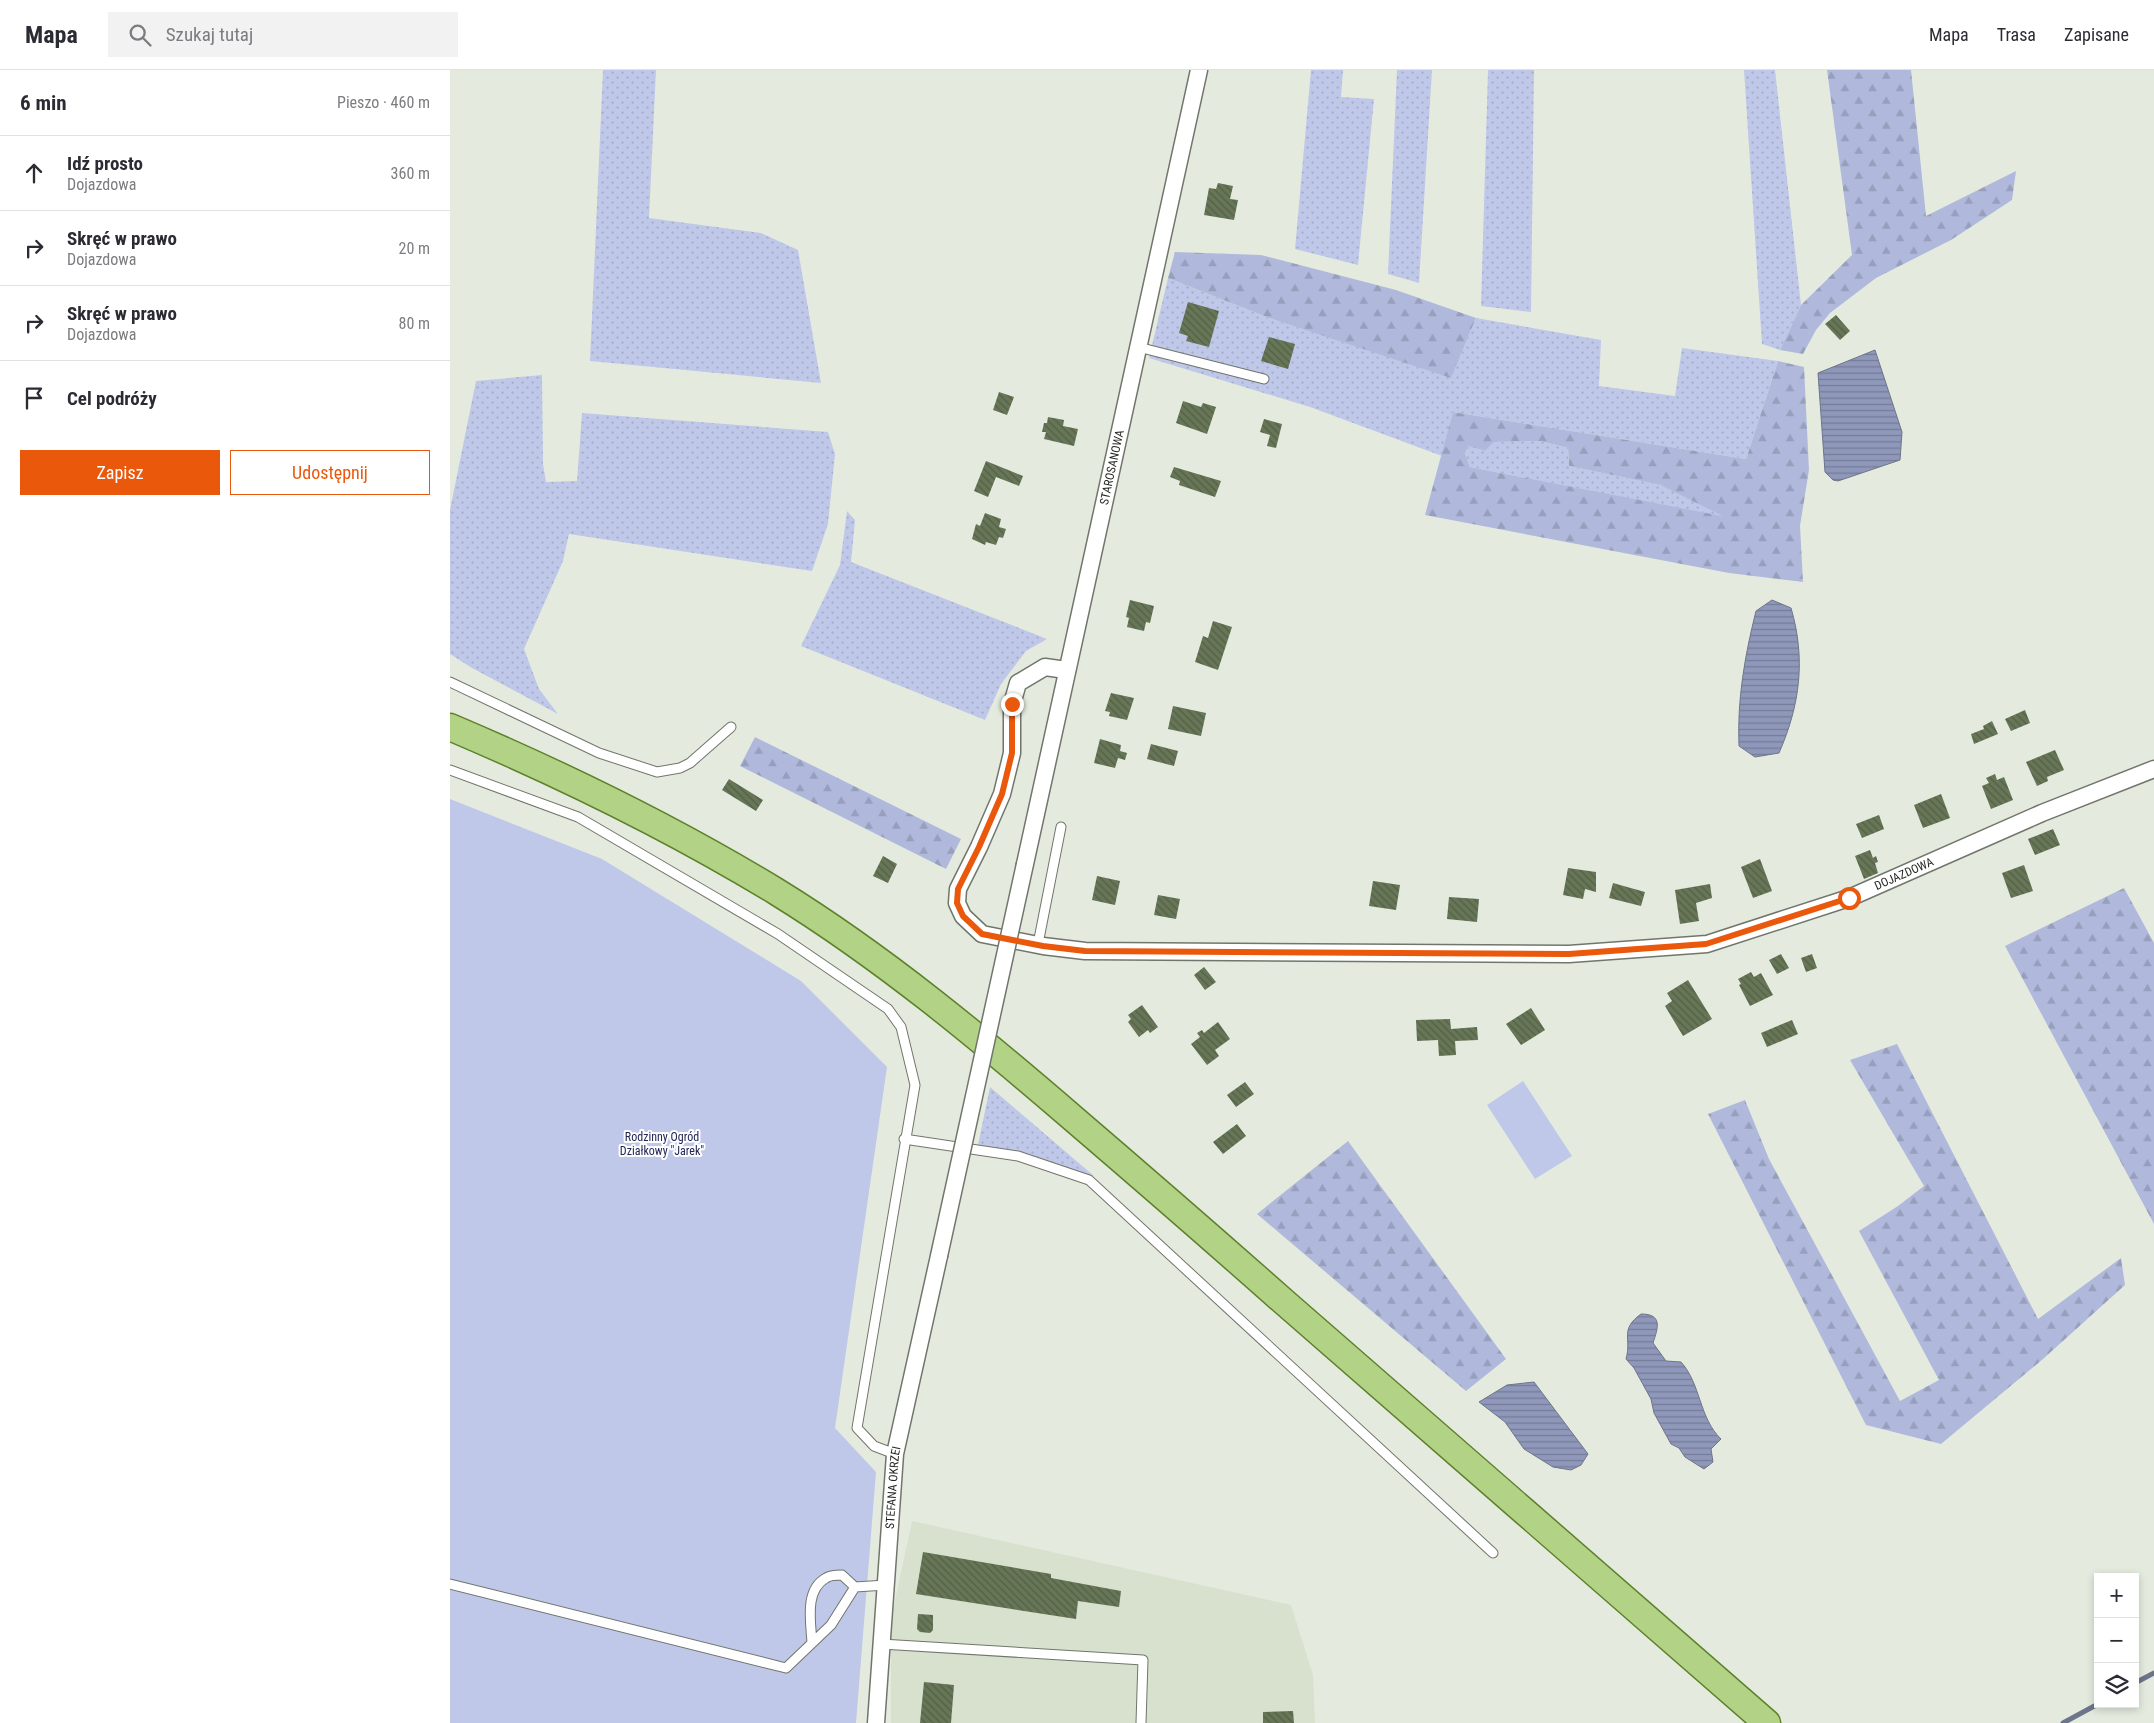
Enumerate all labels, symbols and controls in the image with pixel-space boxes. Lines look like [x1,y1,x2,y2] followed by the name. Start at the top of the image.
[108,12,458,57] search box
[25,21,78,49] text: Mapa
[126,21,154,49] icon: search
[166,23,253,46] text: Szukaj tutaj
[1929,24,1969,45] text: Mapa
[1997,24,2036,45] text: Trasa
[2064,24,2129,45] text: Zapisane
[20,91,67,115] text: 6 min
[337,93,430,112] text: Pieszo · 460 m
[67,152,143,175] text: Idź prosto
[20,159,48,187] icon: ahead
[391,164,430,183] text: 360 m
[67,175,136,194] text: Dojazdowa
[67,227,177,250] text: Skręć w prawo
[20,234,48,262] icon: right
[398,239,430,258] text: 20 m
[67,250,136,269] text: Dojazdowa
[67,302,177,325] text: Skręć w prawo
[20,309,48,337] icon: right
[398,314,430,333] text: 80 m
[67,325,136,344] text: Dojazdowa
[20,384,48,412] icon: arrive
[67,387,157,410] text: Cel podróży
[1097,429,1127,506] street label: STAROSANOWA
[20,450,220,495] button: Zapisz
[230,450,430,495] button: Udostępnij
[1001,693,1024,716] route end
[1872,855,1936,893] street label: DOJAZDOWA
[1838,887,1861,910] route start
[620,1130,704,1158] park label: Rodzinny Ogród Działkowy "Jarek"
[883,1445,904,1529] street label: STEFANA OKRZEI
[2094,1573,2139,1708] map controls
[2094,1573,2139,1618] button: +
[2094,1618,2139,1663] button: −
[2094,1663,2139,1708] button: layers

